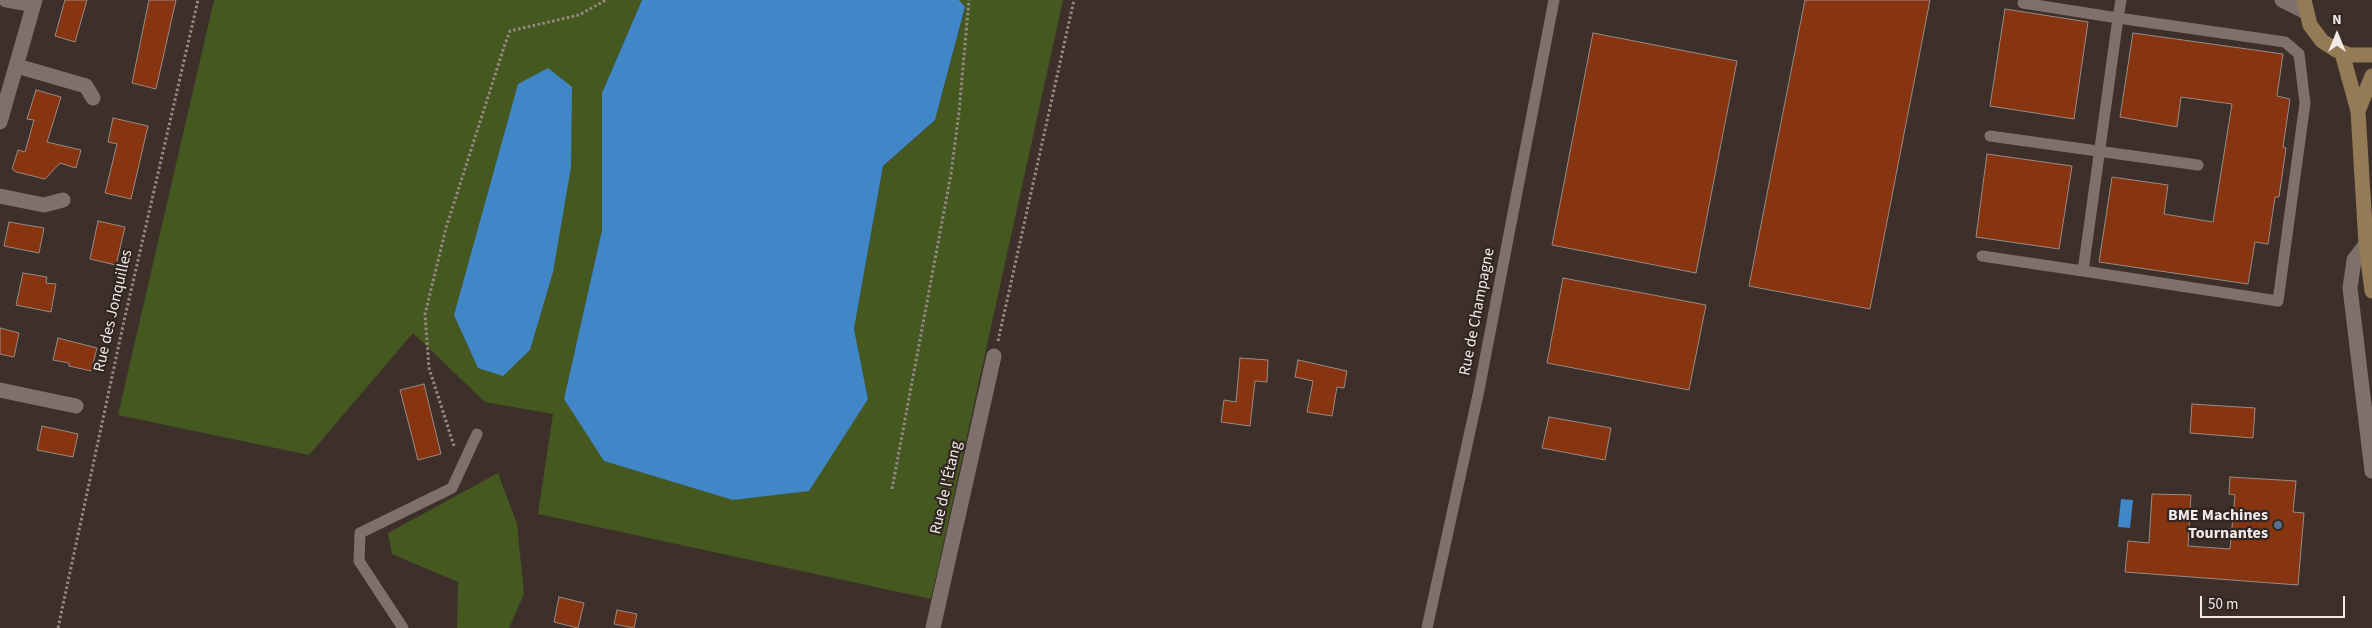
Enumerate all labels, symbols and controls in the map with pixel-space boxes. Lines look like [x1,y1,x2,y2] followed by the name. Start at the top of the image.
[2312,10,2362,60] north arrow
[2332,10,2342,30] text: N
[1456,247,1500,377] street label: Rue de Champagne
[91,248,137,374] street label: Rue des Jonquilles
[927,440,967,536] street label: Rue de l'Étang
[2168,506,2268,544] place label: BME Machines Tournantes
[2272,519,2284,531] marker: BME Machines Tournantes
[2202,586,2347,618] scale bar
[2208,594,2238,615] text: 50 m

